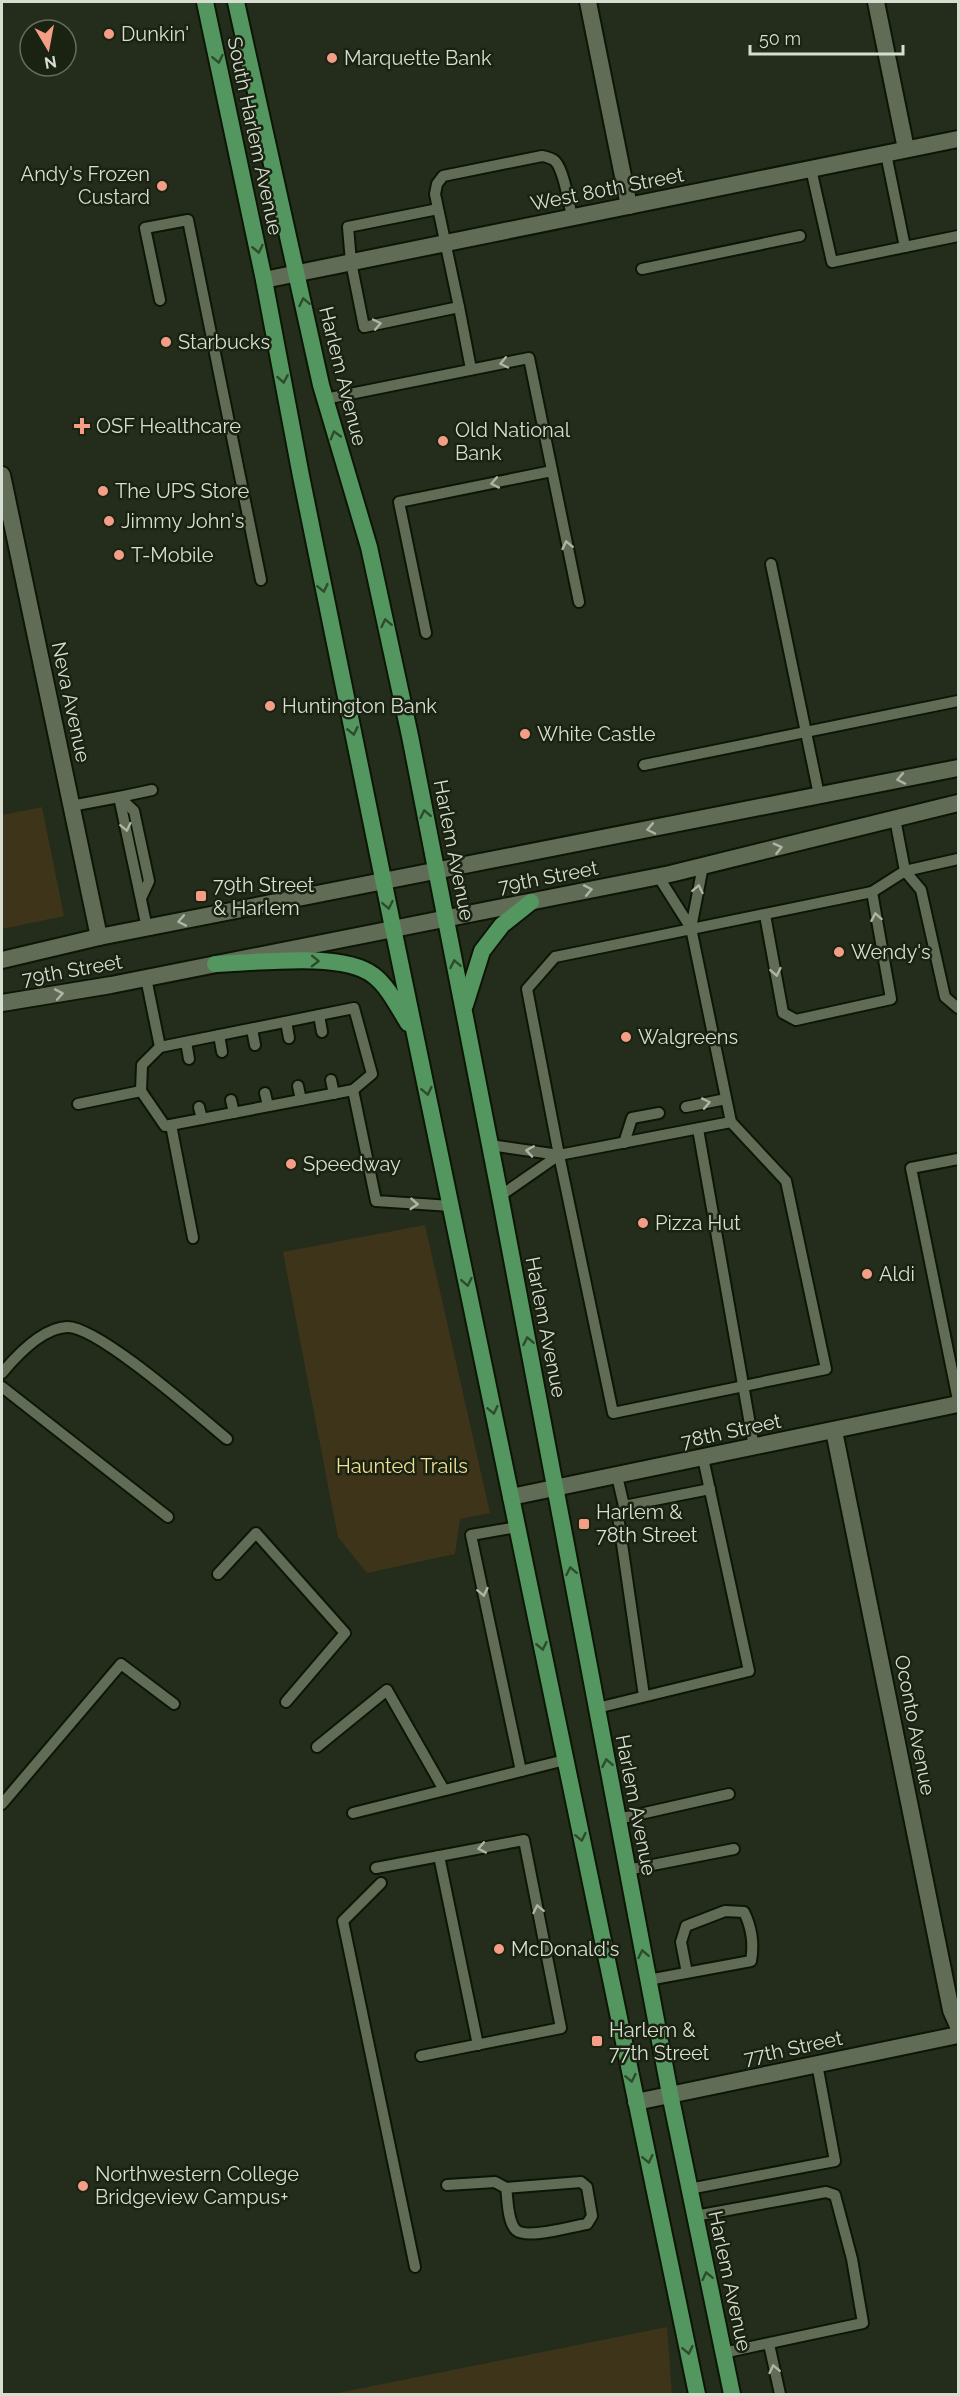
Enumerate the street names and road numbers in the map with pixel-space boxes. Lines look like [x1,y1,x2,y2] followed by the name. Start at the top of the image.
[222,35,288,238] street label: South Harlem Avenue
[528,162,686,216] street label: West 80th Street
[314,304,372,448] street label: Harlem Avenue
[47,639,96,765] street label: Neva Avenue
[429,778,479,923] street label: Harlem Avenue
[496,856,600,898] street label: 79th Street
[20,949,124,991] street label: 79th Street
[521,1255,571,1400] street label: Harlem Avenue
[679,1409,783,1453] street label: 78th Street
[890,1653,940,1797] street label: Oconto Avenue
[611,1733,661,1878] street label: Harlem Avenue
[741,2026,845,2070] street label: 77th Street
[703,2209,757,2354] street label: Harlem Avenue

